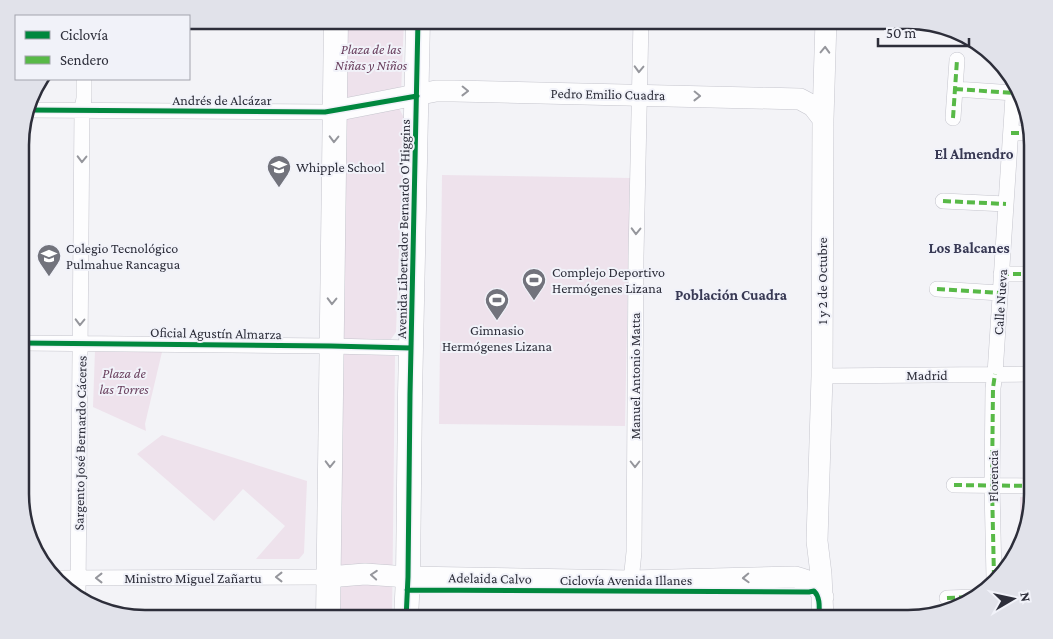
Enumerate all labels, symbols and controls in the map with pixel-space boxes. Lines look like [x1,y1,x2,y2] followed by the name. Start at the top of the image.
[15,15,190,80] legend
[878,15,969,47] scale bar
[886,25,916,41] text: 50 m
[60,27,108,43] text: Ciclovía
[335,41,408,73] park label: Plaza de las Niñas y Niños
[820,46,830,54] one-way arrow
[60,52,109,68] text: Sendero
[634,65,644,73] one-way arrow
[551,85,666,103] street label: Pedro Emilio Cuadra
[462,86,469,96] one-way arrow
[694,91,702,101] one-way arrow
[172,92,272,108] street label: Andrés de Alcázar
[393,119,413,339] street label: Avenida Libertador Bernardo O'Higgins
[329,135,339,143] one-way arrow
[935,146,1014,162] district label: El Almendro
[266,154,292,188] school or university icon: Whipple School
[77,156,87,163] one-way arrow
[296,159,385,175] place label: Whipple School
[631,228,641,235] one-way arrow
[814,237,830,325] street label: 1 y 2 de Octubre
[66,240,181,272] place label: Colegio Tecnológico Pulmahue Rancagua
[928,240,1010,256] district label: Los Balcanes
[36,243,62,277] school or university icon: Colegio Tecnológico Pulmahue Rancagua
[552,264,665,296] place label: Complejo Deportivo Hermógenes Lizana
[521,267,547,301] sports icon: Complejo Deportivo Hermógenes Lizana
[990,268,1010,336] street label: Calle Nueva
[484,287,510,321] sports icon: Gimnasio Hermógenes Lizana
[675,287,788,303] district label: Población Cuadra
[327,298,337,305] one-way arrow
[627,312,643,440] street label: Manuel Antonio Matta
[75,318,85,326] one-way arrow
[442,322,553,354] place label: Gimnasio Hermógenes Lizana
[150,324,283,342] street label: Oficial Agustín Almarza
[70,355,90,531] street label: Sargento José Bernardo Cáceres
[99,365,149,397] park label: Plaza de las Torres
[906,367,948,383] street label: Madrid
[985,450,1001,502] street label: Florencia
[325,460,335,468] one-way arrow
[629,460,640,468] one-way arrow
[369,569,377,580] one-way arrow
[448,569,532,587] street label: Adelaida Calvo
[124,570,262,586] street label: Ministro Miguel Zañartu
[275,572,283,582] one-way arrow
[560,572,692,588] street label: Ciclovía Avenida Illanes
[742,572,750,583] one-way arrow
[95,573,103,583] one-way arrow
[988,574,1038,624] north arrow
[1017,591,1035,603] text: N

